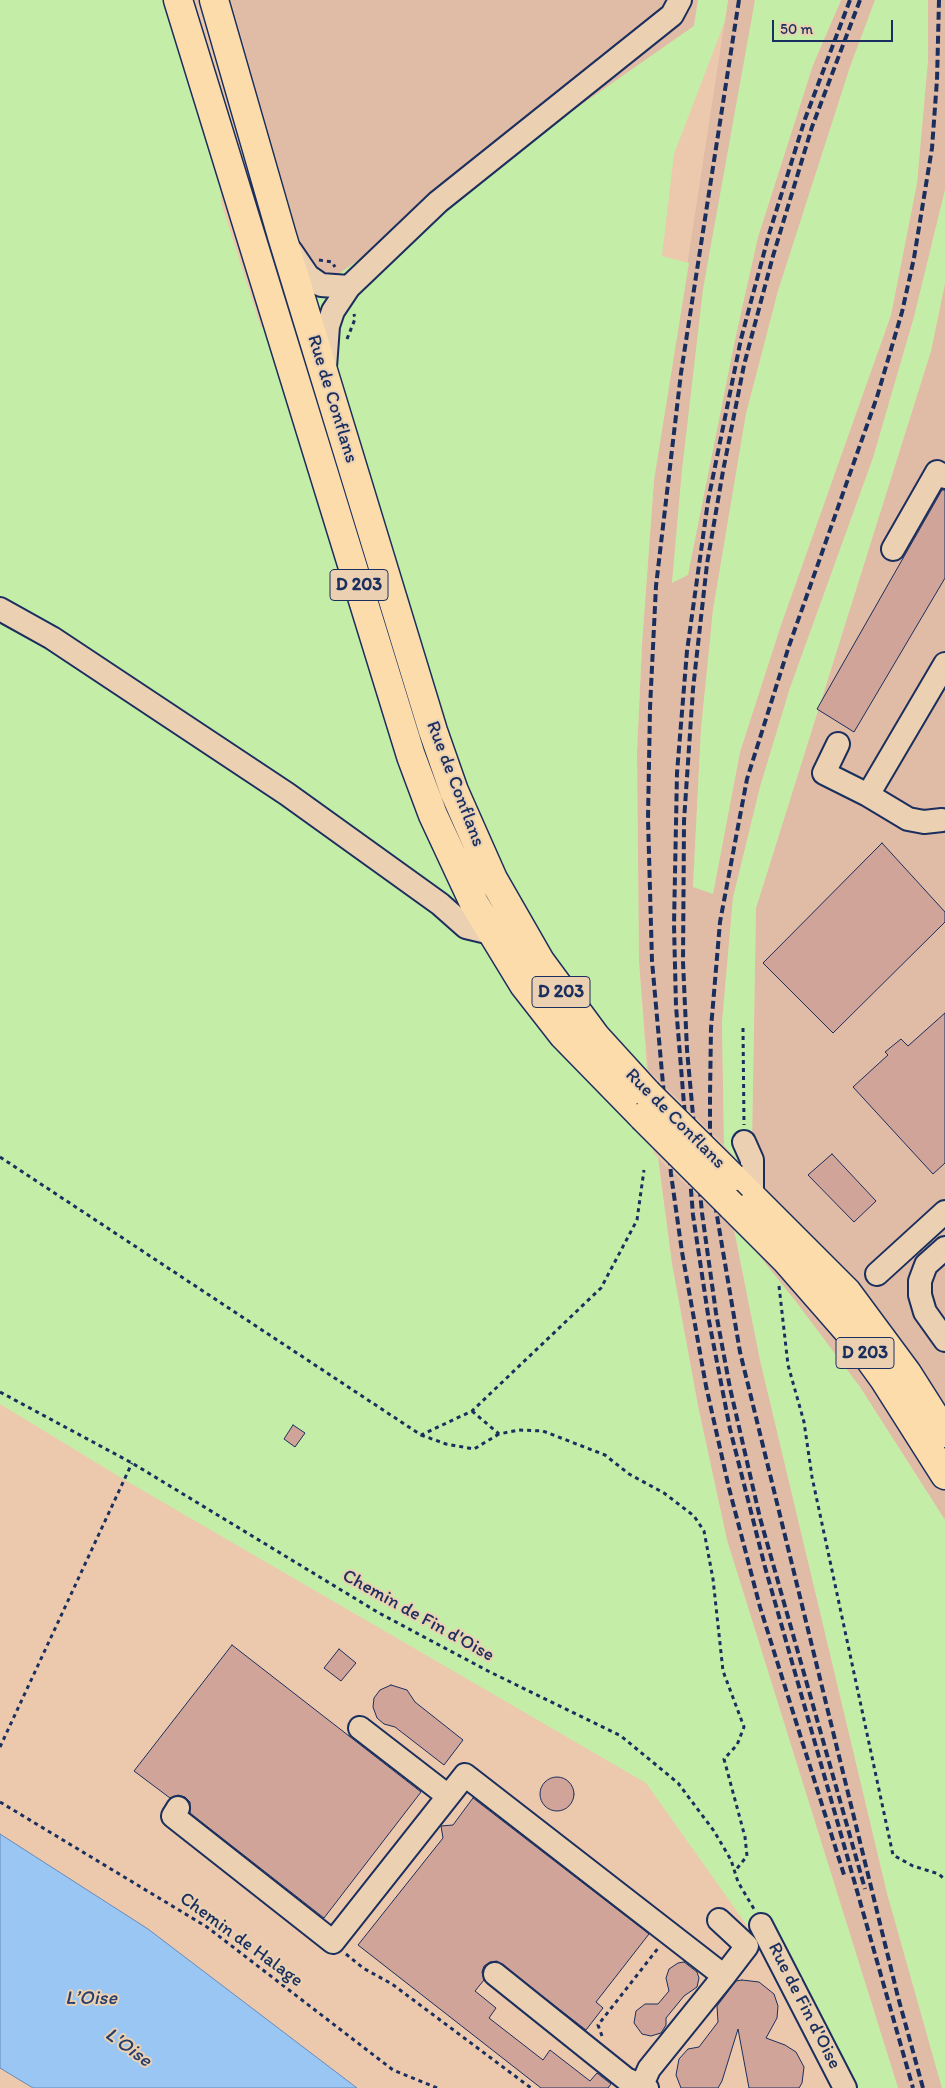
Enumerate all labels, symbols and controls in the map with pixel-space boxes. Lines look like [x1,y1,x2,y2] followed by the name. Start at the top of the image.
[775,10,896,42] scale bar
[780,20,813,38] text: 50 m
[302,332,362,466] street label: Rue de Conflans
[330,570,388,600] road number: D 203
[421,718,489,850] street label: Rue de Conflans
[532,976,590,1008] road number: D 203
[620,1064,730,1174] street label: Rue de Conflans
[836,1338,894,1369] road number: D 203
[338,1565,498,1667] street label: Chemin de Fin d'Oise
[175,1888,307,1992] street label: Chemin de Halage
[762,1939,846,2073] street label: Rue de Fin d'Oise
[65,1987,117,2011] water label: L’Oise
[100,2023,156,2073] water label: L'Oise

